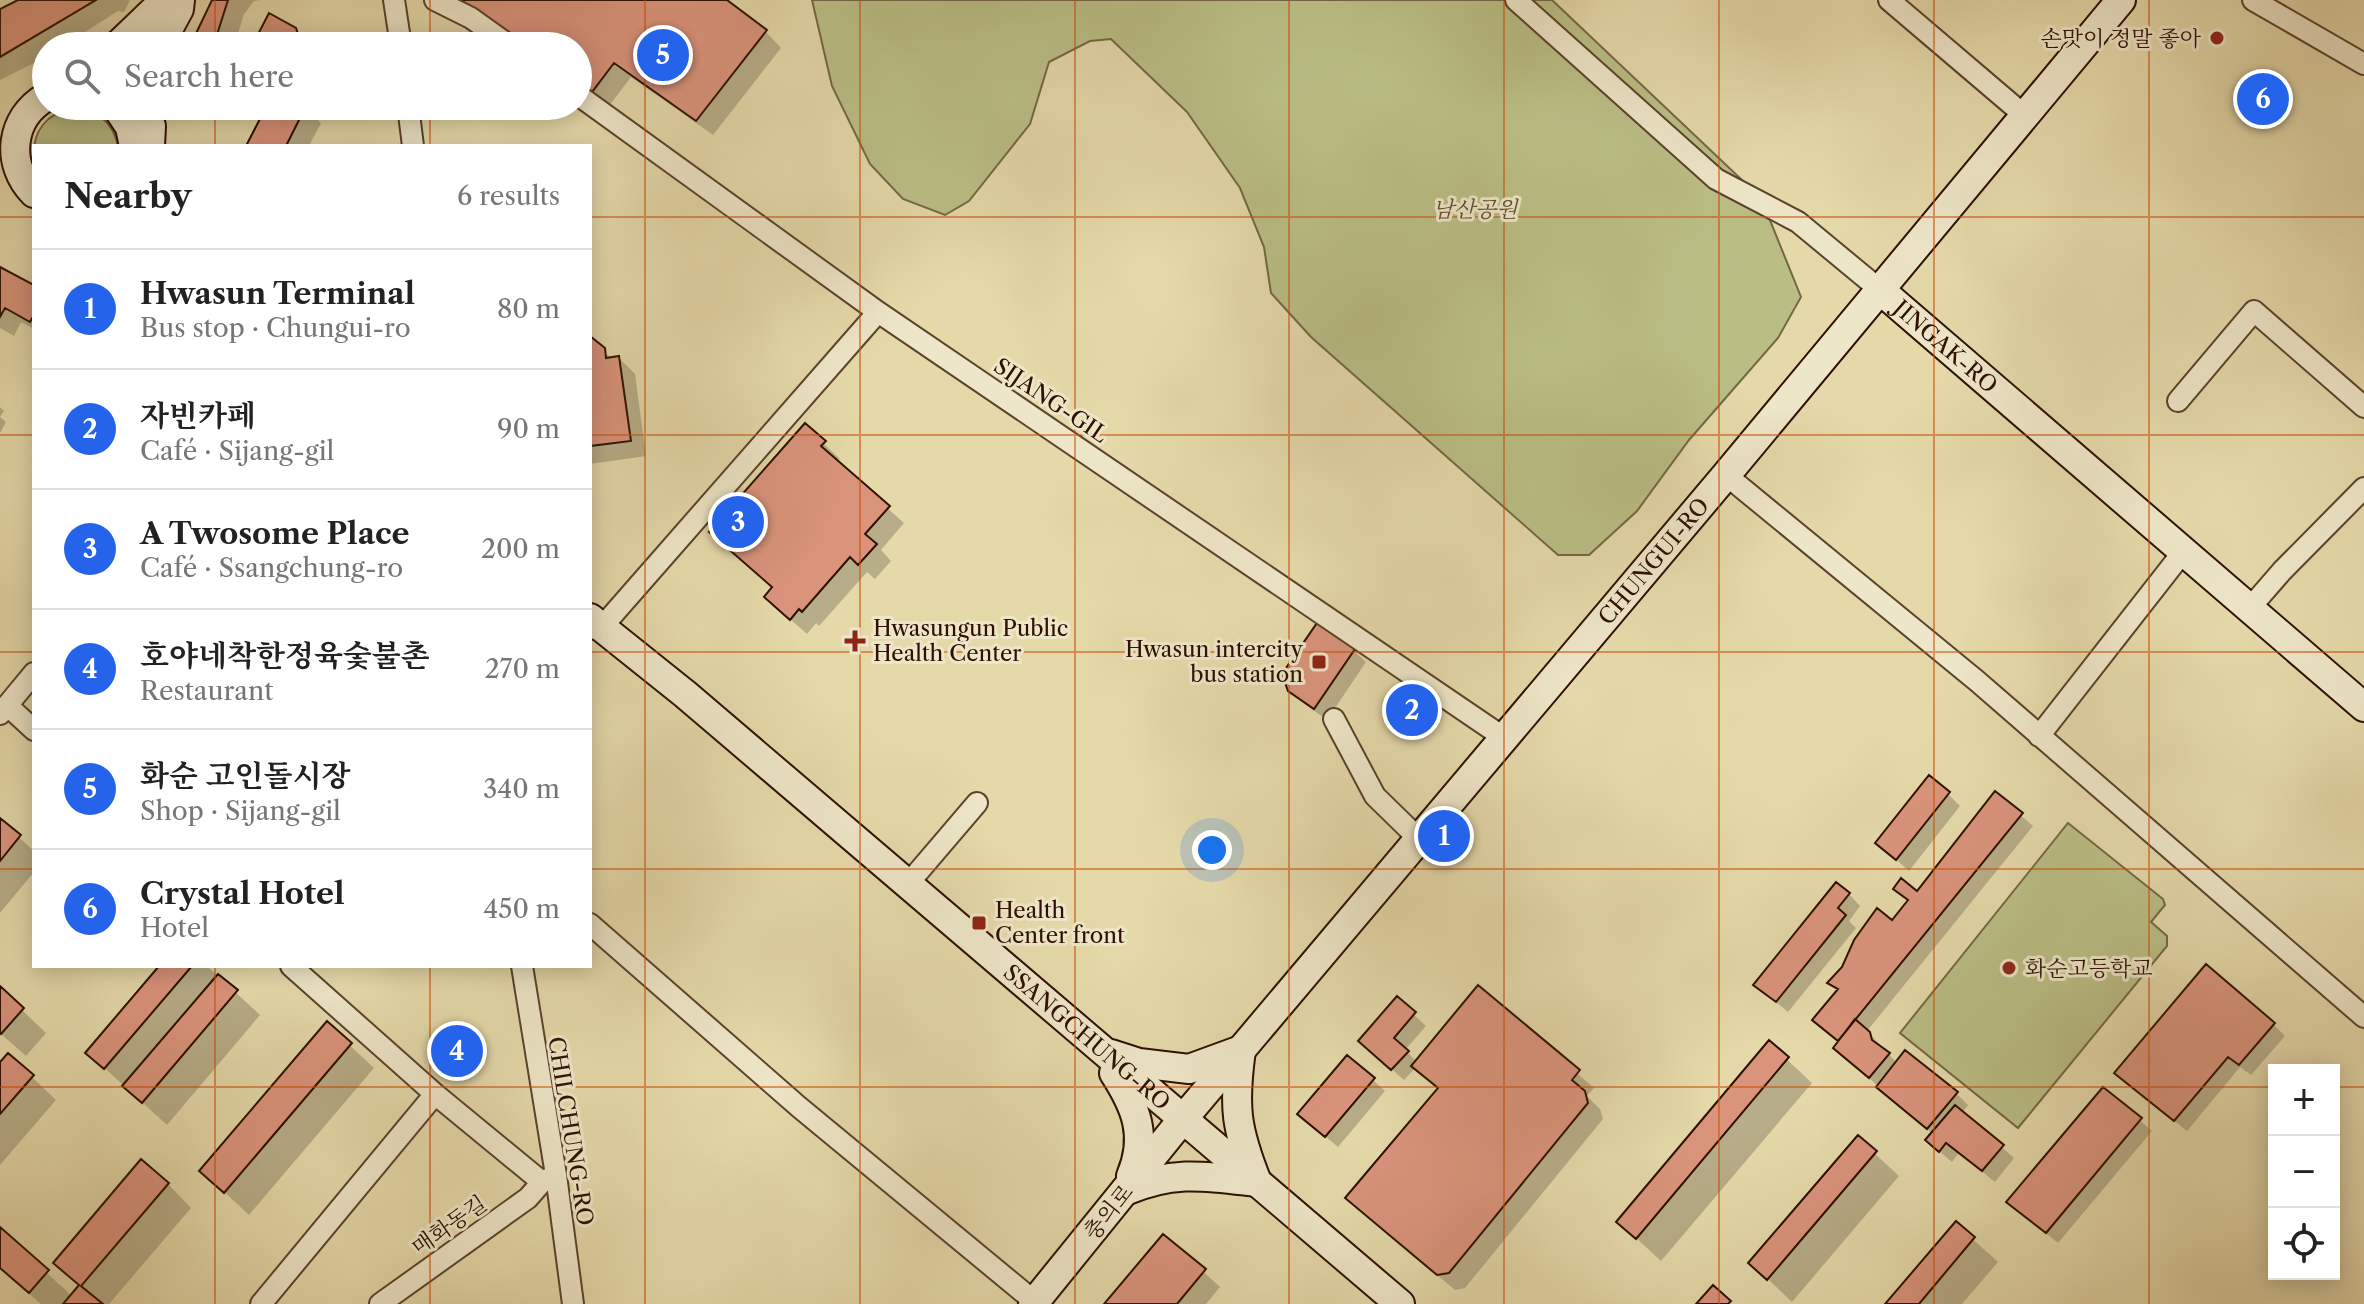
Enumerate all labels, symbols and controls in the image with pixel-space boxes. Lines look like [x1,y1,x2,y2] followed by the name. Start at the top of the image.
[637,25,689,85] pin: 5
[2041,25,2202,52] place label: 손맛이 정말 좋아
[2208,29,2226,47] marker: 손맛이 정말 좋아
[32,32,592,120] search box
[60,54,104,98] icon: search
[124,58,294,95] text: Search here
[2237,69,2289,129] pin: 6
[64,175,192,217] text: Nearby
[457,180,560,212] text: 6 results
[1432,196,1519,223] park label: 남산공원
[140,275,415,312] text: Hwasun Terminal
[84,293,96,325] text: 1
[497,293,560,325] text: 80 m
[1886,293,2003,399] street label: JINGAK-RO
[140,312,411,344] text: Bus stop · Chungui-ro
[989,352,1113,449] street label: SIJANG-GIL
[140,397,256,434] text: 자빈카페
[82,413,98,445] text: 2
[497,413,560,445] text: 90 m
[140,435,334,467] text: Café · Sijang-gil
[712,492,764,552] pin: 3
[1593,492,1715,630] street label: CHUNGUI-RO
[140,515,410,552] text: A Twosome Place
[83,533,97,565] text: 3
[481,533,560,565] text: 200 m
[140,552,403,584] text: Café · Ssangchung-ro
[873,615,1068,667] place label: Hwasungun Public Health Center
[844,630,866,652] marker: Hwasungun Public Health Center
[1125,636,1304,688] place label: Hwasun intercity bus station
[140,637,430,674] text: 호야네착한정육숯불촌
[82,653,98,685] text: 4
[485,653,560,685] text: 270 m
[1310,653,1328,671] marker: Hwasun intercity bus station
[140,675,274,707] text: Restaurant
[1386,680,1438,740] pin: 2
[140,757,350,794] text: 화순 고인돌시장
[83,773,97,805] text: 5
[483,773,560,805] text: 340 m
[140,795,341,827] text: Shop · Sijang-gil
[1418,806,1470,866] pin: 1
[1192,830,1232,870] your location
[140,875,345,912] text: Crystal Hotel
[82,893,98,925] text: 6
[483,893,560,925] text: 450 m
[995,897,1125,949] place label: Health Center front
[140,912,209,944] text: Hotel
[970,914,988,932] marker: Health Center front
[2025,955,2153,982] place label: 화순고등학교
[998,959,1175,1116] street label: SSANGCHUNG-RO
[2000,959,2018,977] marker: 화순고등학교
[431,1021,483,1081] pin: 4
[542,1035,599,1228] street label: CHILCHUNG-RO
[2268,1064,2340,1280] map controls
[2268,1064,2340,1136] button: +
[2268,1136,2340,1208] button: −
[1078,1179,1139,1246] street label: 충의로
[407,1190,492,1261] street label: 매화동길
[2268,1208,2340,1280] button: locate

